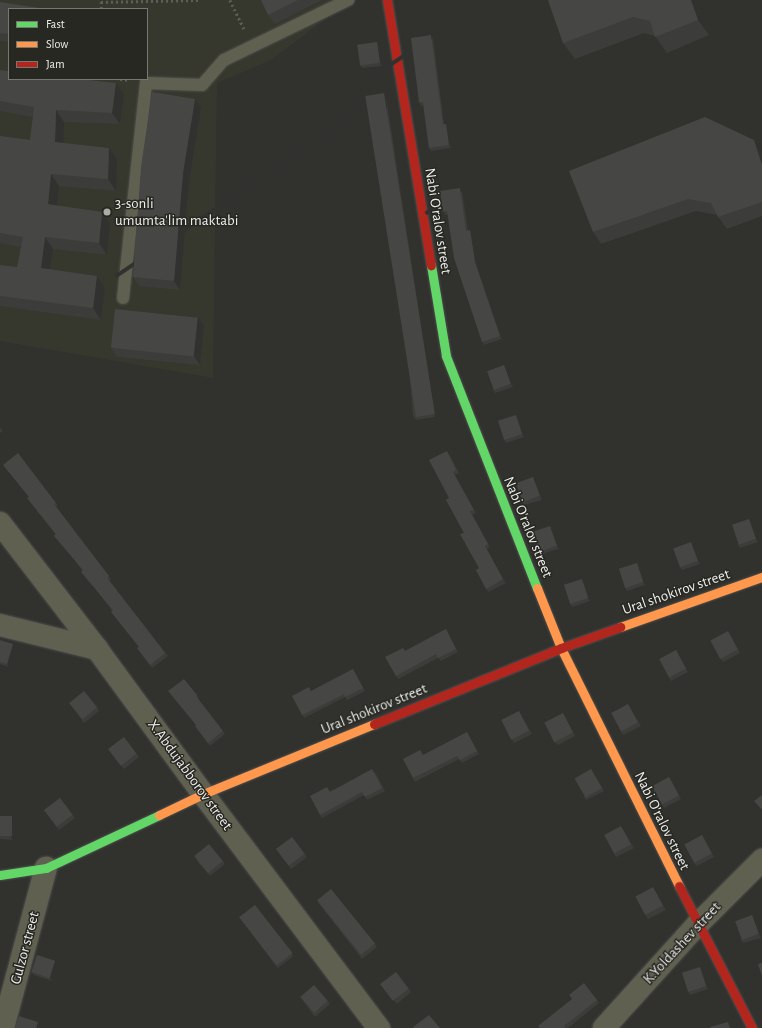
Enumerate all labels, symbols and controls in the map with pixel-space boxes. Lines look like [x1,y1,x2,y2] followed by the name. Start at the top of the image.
[8,8,148,80] legend
[46,18,65,30] text: Fast
[46,38,68,50] text: Slow
[46,58,65,70] text: Jam
[421,167,455,275] street label: Nabi O'ralov street
[115,194,238,229] place label: 3-sonli umumta'lim maktabi
[102,207,112,217] marker: 3-sonli umumta'lim maktabi
[500,474,556,580] street label: Nabi O'ralov street
[620,565,732,619] street label: Ural shokirov street
[318,680,430,738] street label: Ural shokirov street
[144,716,236,834] street label: X.Abdujabborov street
[630,769,694,873] street label: Nabi O'ralov street
[639,898,725,988] street label: K.Yoldashev street
[7,910,43,986] street label: Gulzor street

